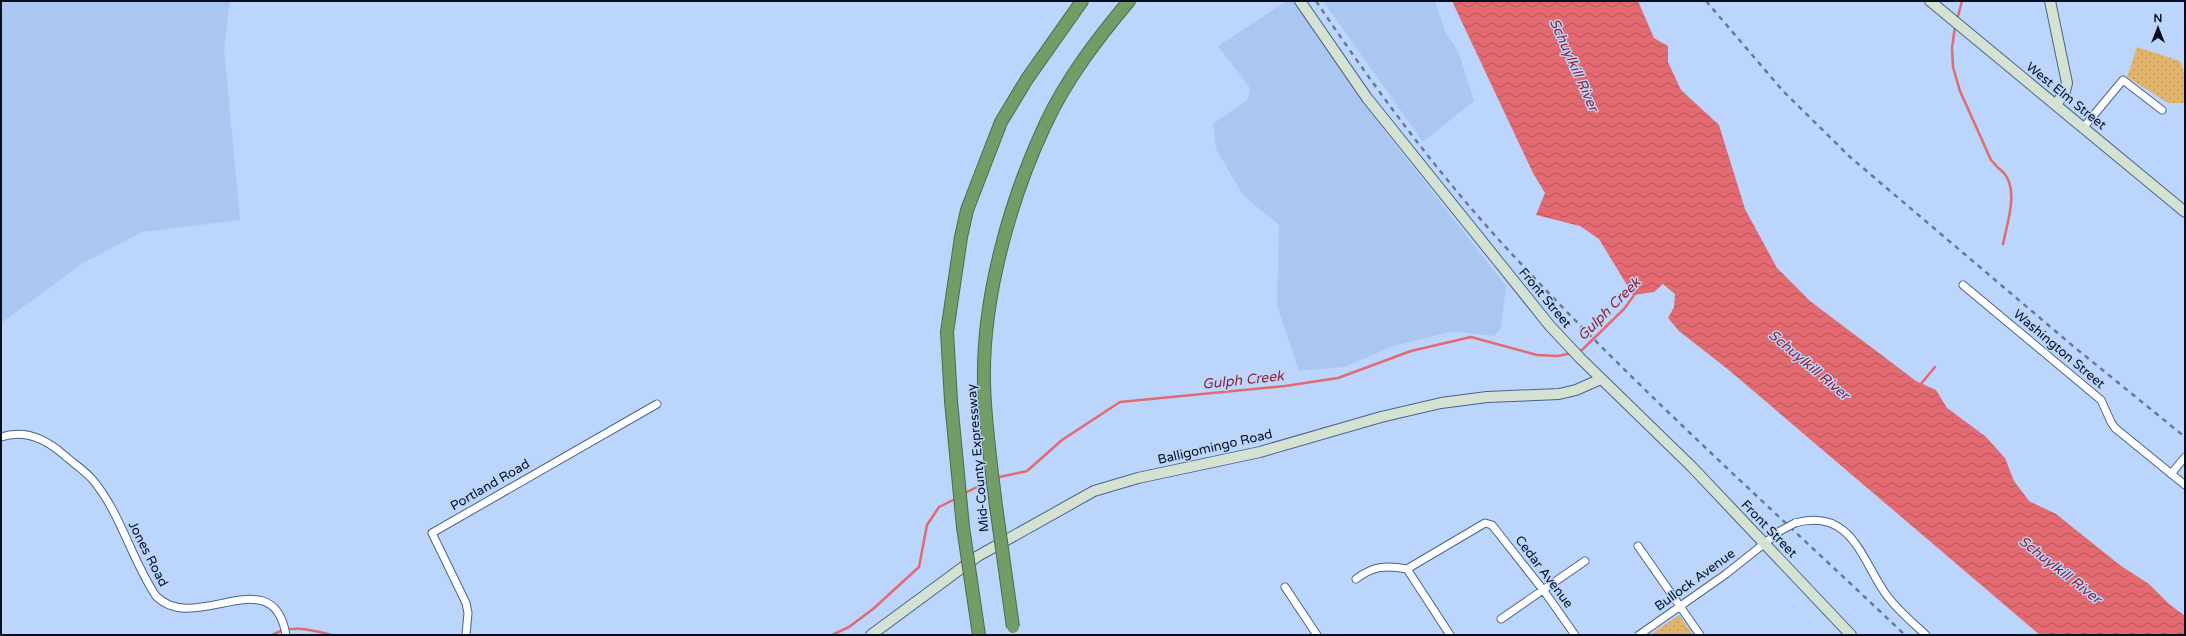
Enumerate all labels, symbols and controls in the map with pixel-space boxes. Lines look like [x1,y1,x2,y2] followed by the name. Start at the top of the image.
[2138,8,2178,48] north arrow
[2154,12,2162,25] text: N
[1546,16,1603,116] water label: Schuylkill River
[2023,59,2109,133] street label: West Elm Street
[1515,265,1575,331] street label: Front Street
[1574,273,1645,344] water label: Gulph Creek
[2010,306,2108,392] street label: Washington Street
[1765,326,1854,405] water label: Schuylkill River
[1201,367,1286,393] water label: Gulph Creek
[964,383,992,533] street label: Mid-County Expressway
[1156,426,1274,468] street label: Balligomingo Road
[447,456,533,514] street label: Portland Road
[1738,497,1800,561] street label: Front Street
[125,519,171,589] street label: Jones Road
[1512,533,1576,611] street label: Cedar Avenue
[2015,533,2106,608] water label: Schuylkill River
[1652,546,1738,614] street label: Bullock Avenue

